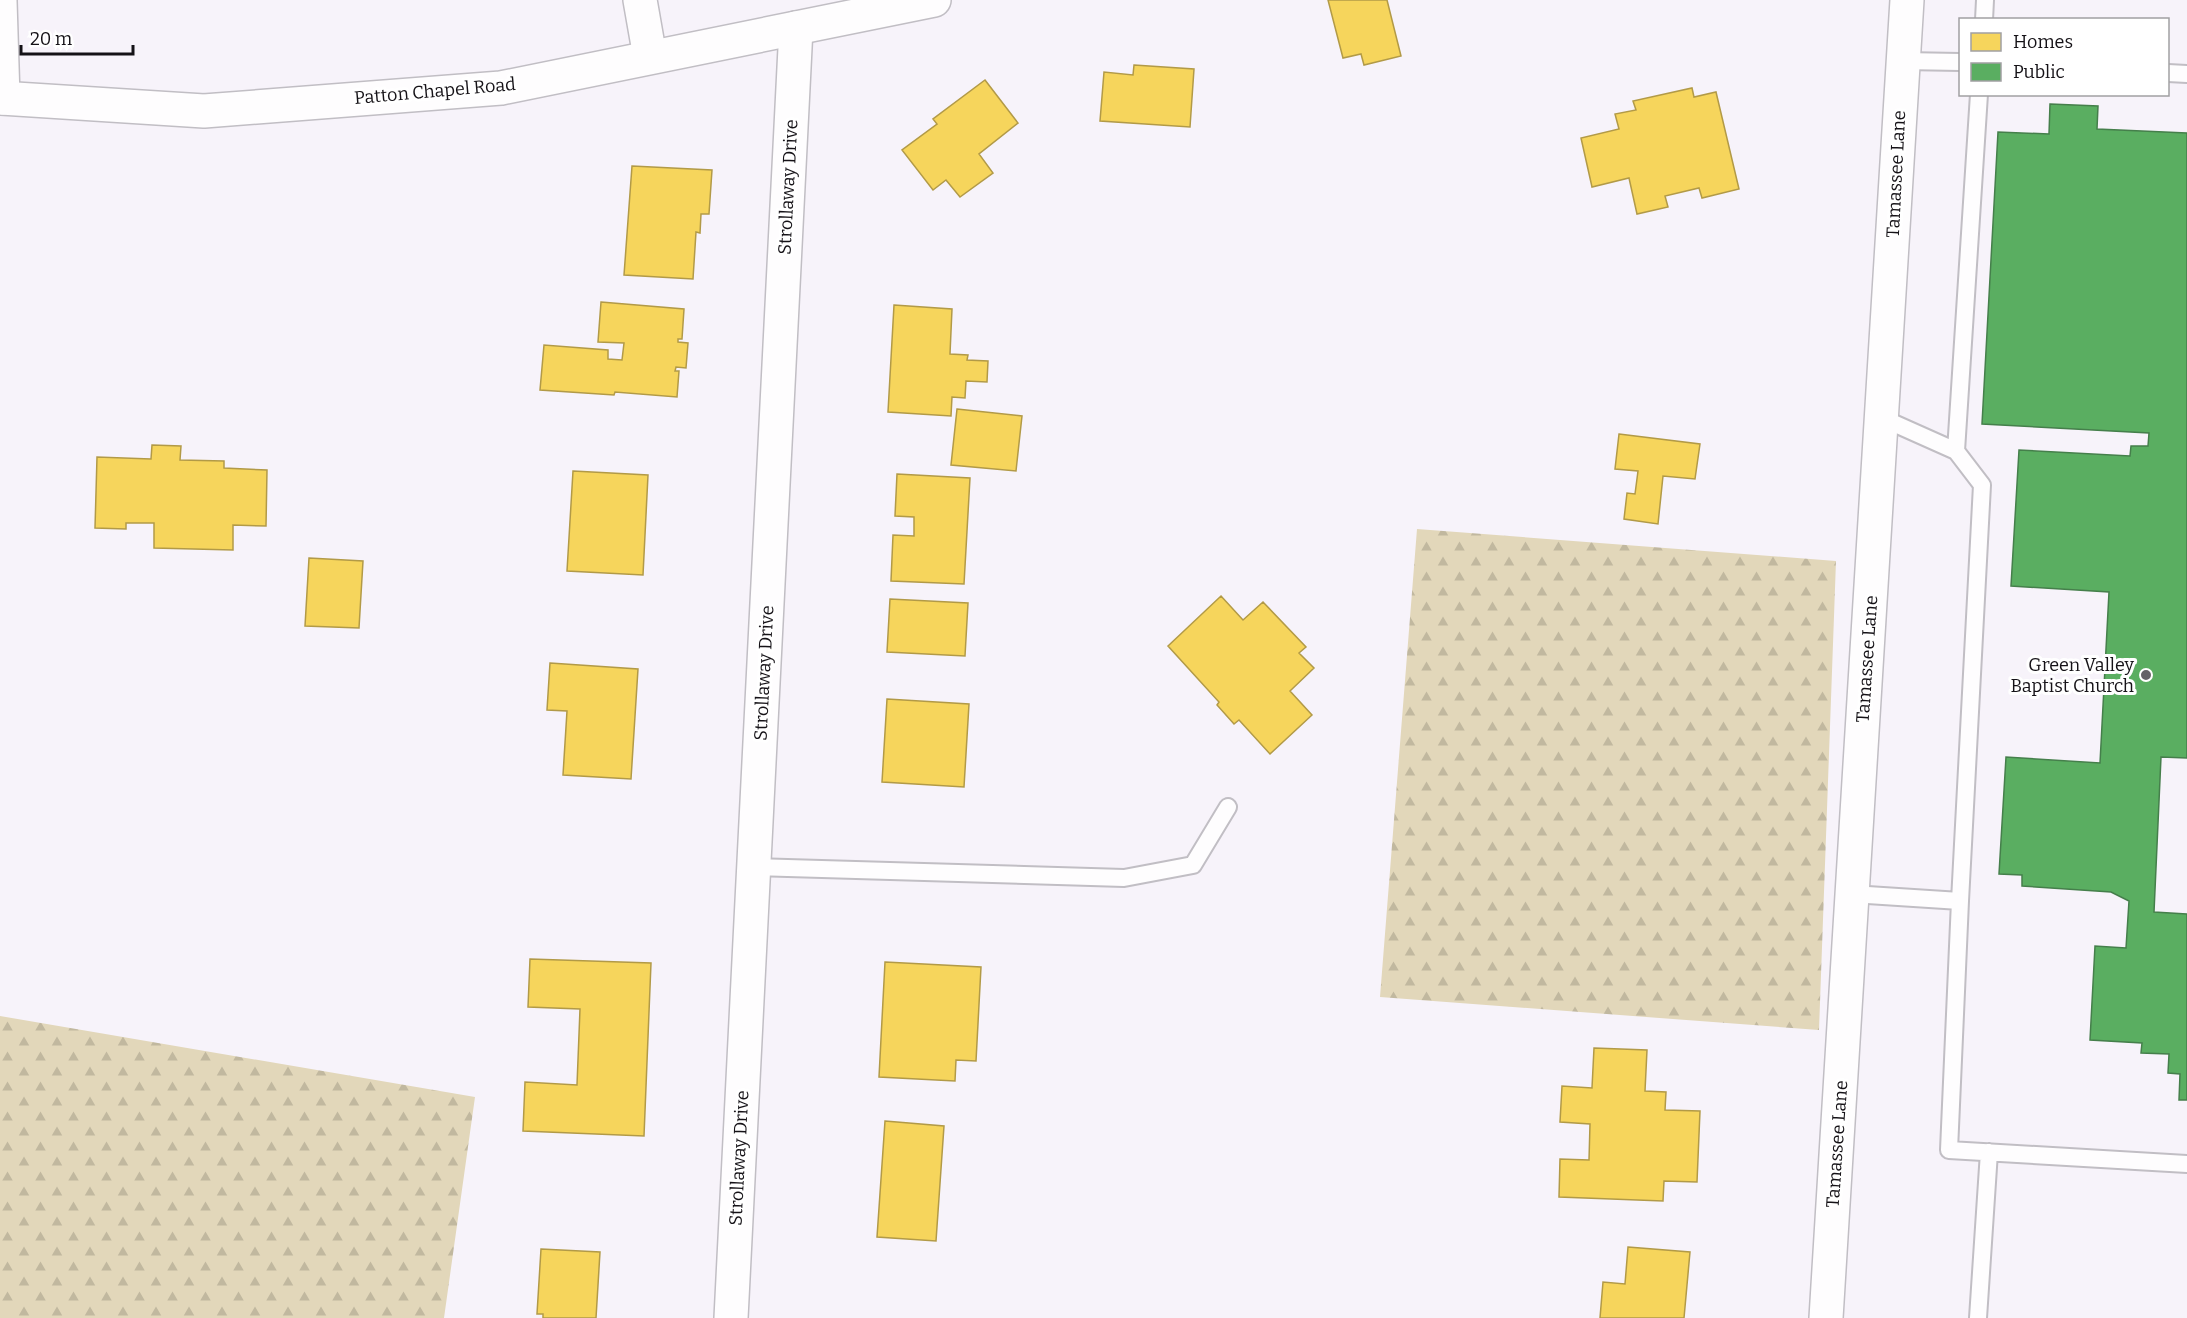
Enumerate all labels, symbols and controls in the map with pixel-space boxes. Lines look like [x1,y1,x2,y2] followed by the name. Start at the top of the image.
[21,18,134,56] scale bar
[1959,18,2169,96] legend
[30,28,72,50] text: 20 m
[2013,31,2073,53] text: Homes
[2013,61,2065,83] text: Public
[353,73,517,109] street label: Patton Chapel Road
[1882,110,1910,238] street label: Tamassee Lane
[773,119,803,255] street label: Strollaway Drive
[1852,595,1882,723] street label: Tamassee Lane
[749,605,779,741] street label: Strollaway Drive
[2011,654,2134,697] place label: Green Valley Baptist Church
[2139,668,2153,682] marker: Green Valley Baptist Church
[1822,1080,1852,1208] street label: Tamassee Lane
[724,1090,754,1226] street label: Strollaway Drive

